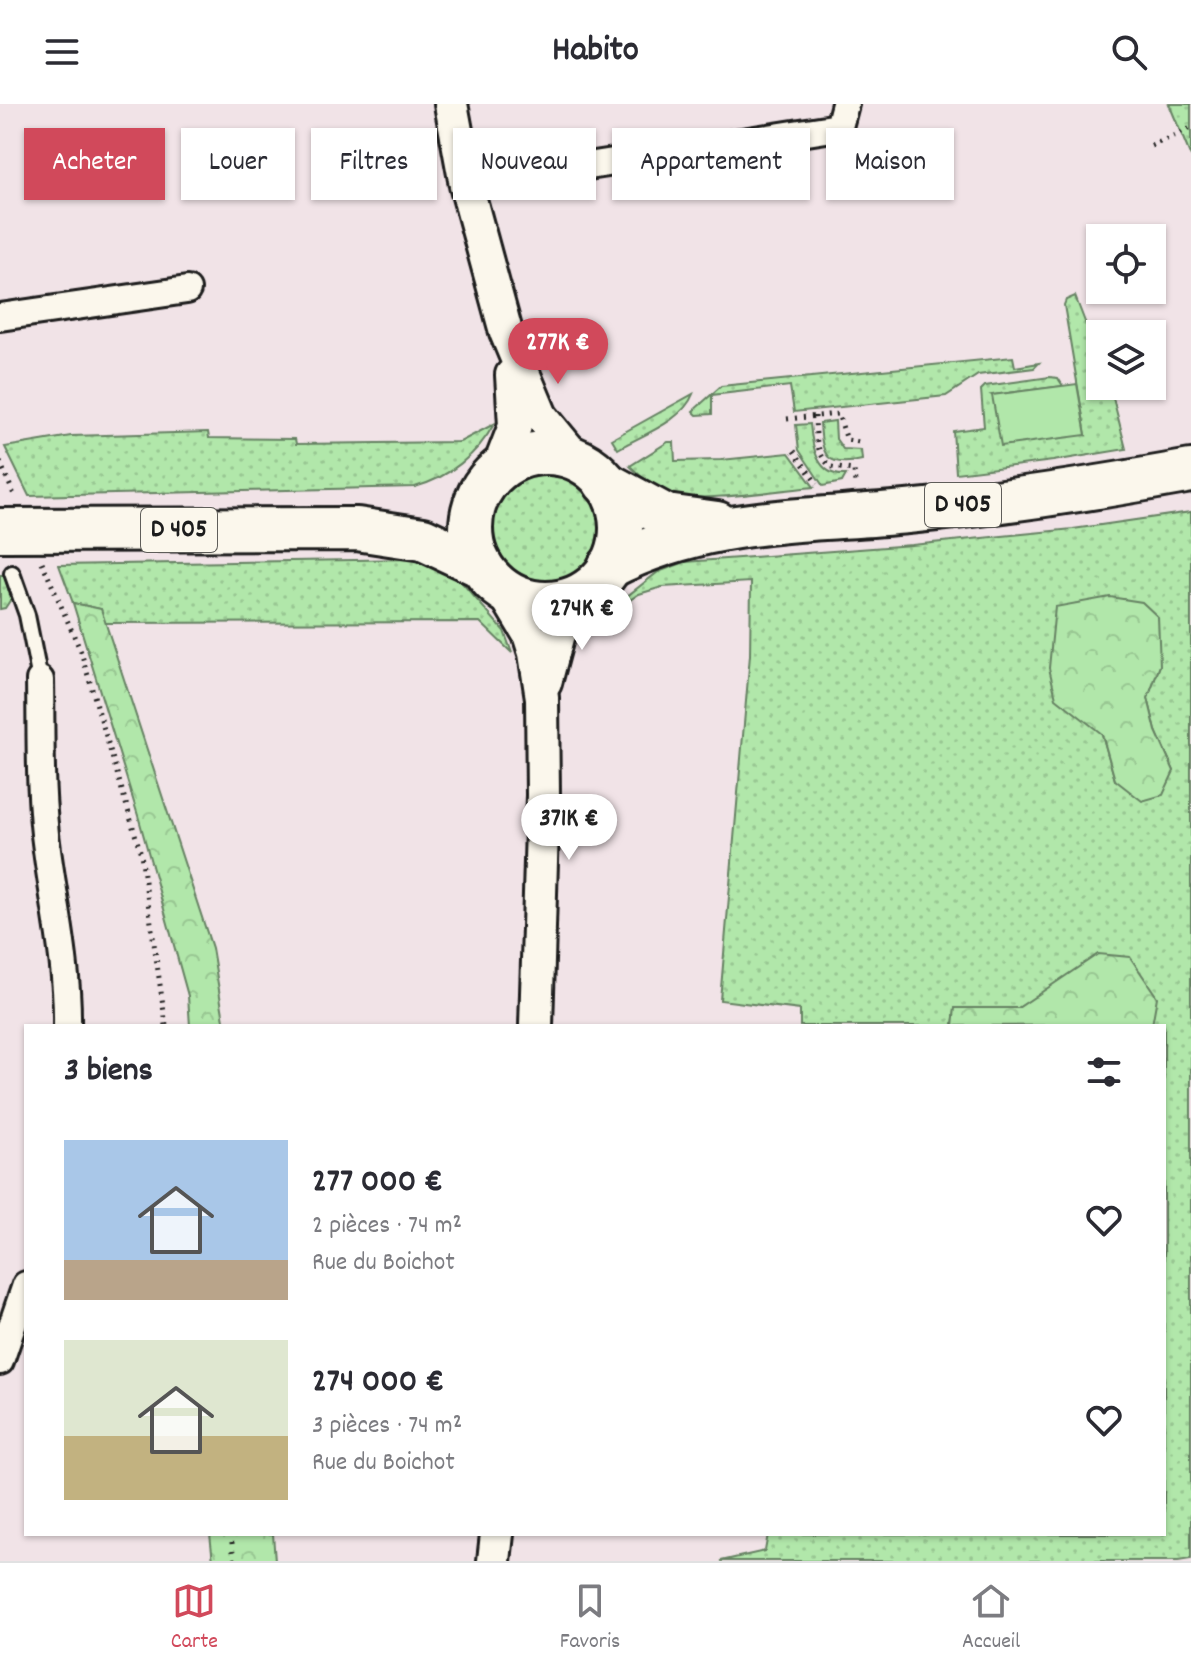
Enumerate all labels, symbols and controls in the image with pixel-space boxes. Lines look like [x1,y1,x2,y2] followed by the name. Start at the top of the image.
[552,26,639,78] text: Habito
[40,30,84,74] icon: menu
[1107,30,1151,74] icon: search
[24,128,165,200] chip: Acheter
[181,128,295,200] chip: Louer
[311,128,437,200] chip: Filtres
[453,128,596,200] chip: Nouveau
[612,128,810,200] chip: Appartement
[826,128,954,200] chip: Maison
[1086,224,1166,400] map controls
[1086,224,1166,304] button: locate
[493,318,623,386] pin: 277K €
[1086,320,1166,400] button: layers
[526,325,590,362] text: 277K €
[925,483,1001,527] road number: D 405
[141,508,217,552] road number: D 405
[517,584,647,652] pin: 274K €
[550,591,614,628] text: 274K €
[504,794,634,862] pin: 371K €
[539,801,599,838] text: 371K €
[64,1048,153,1097] text: 3 biens
[1082,1050,1126,1094] icon: filters
[312,1159,443,1208] text: 277 000 €
[128,1172,224,1268] icon: home
[1082,1198,1126,1242] icon: heart
[312,1208,462,1245] text: 2 pièces · 74 m²
[312,1245,455,1282] text: Rue du Boichot
[312,1359,444,1408] text: 274 000 €
[128,1372,224,1468] icon: home
[1082,1398,1126,1442] icon: heart
[312,1408,462,1445] text: 3 pièces · 74 m²
[312,1445,455,1482] text: Rue du Boichot
[171,1579,218,1658] tab: Carte
[560,1579,620,1658] tab: Favoris
[962,1579,1020,1658] tab: Accueil

